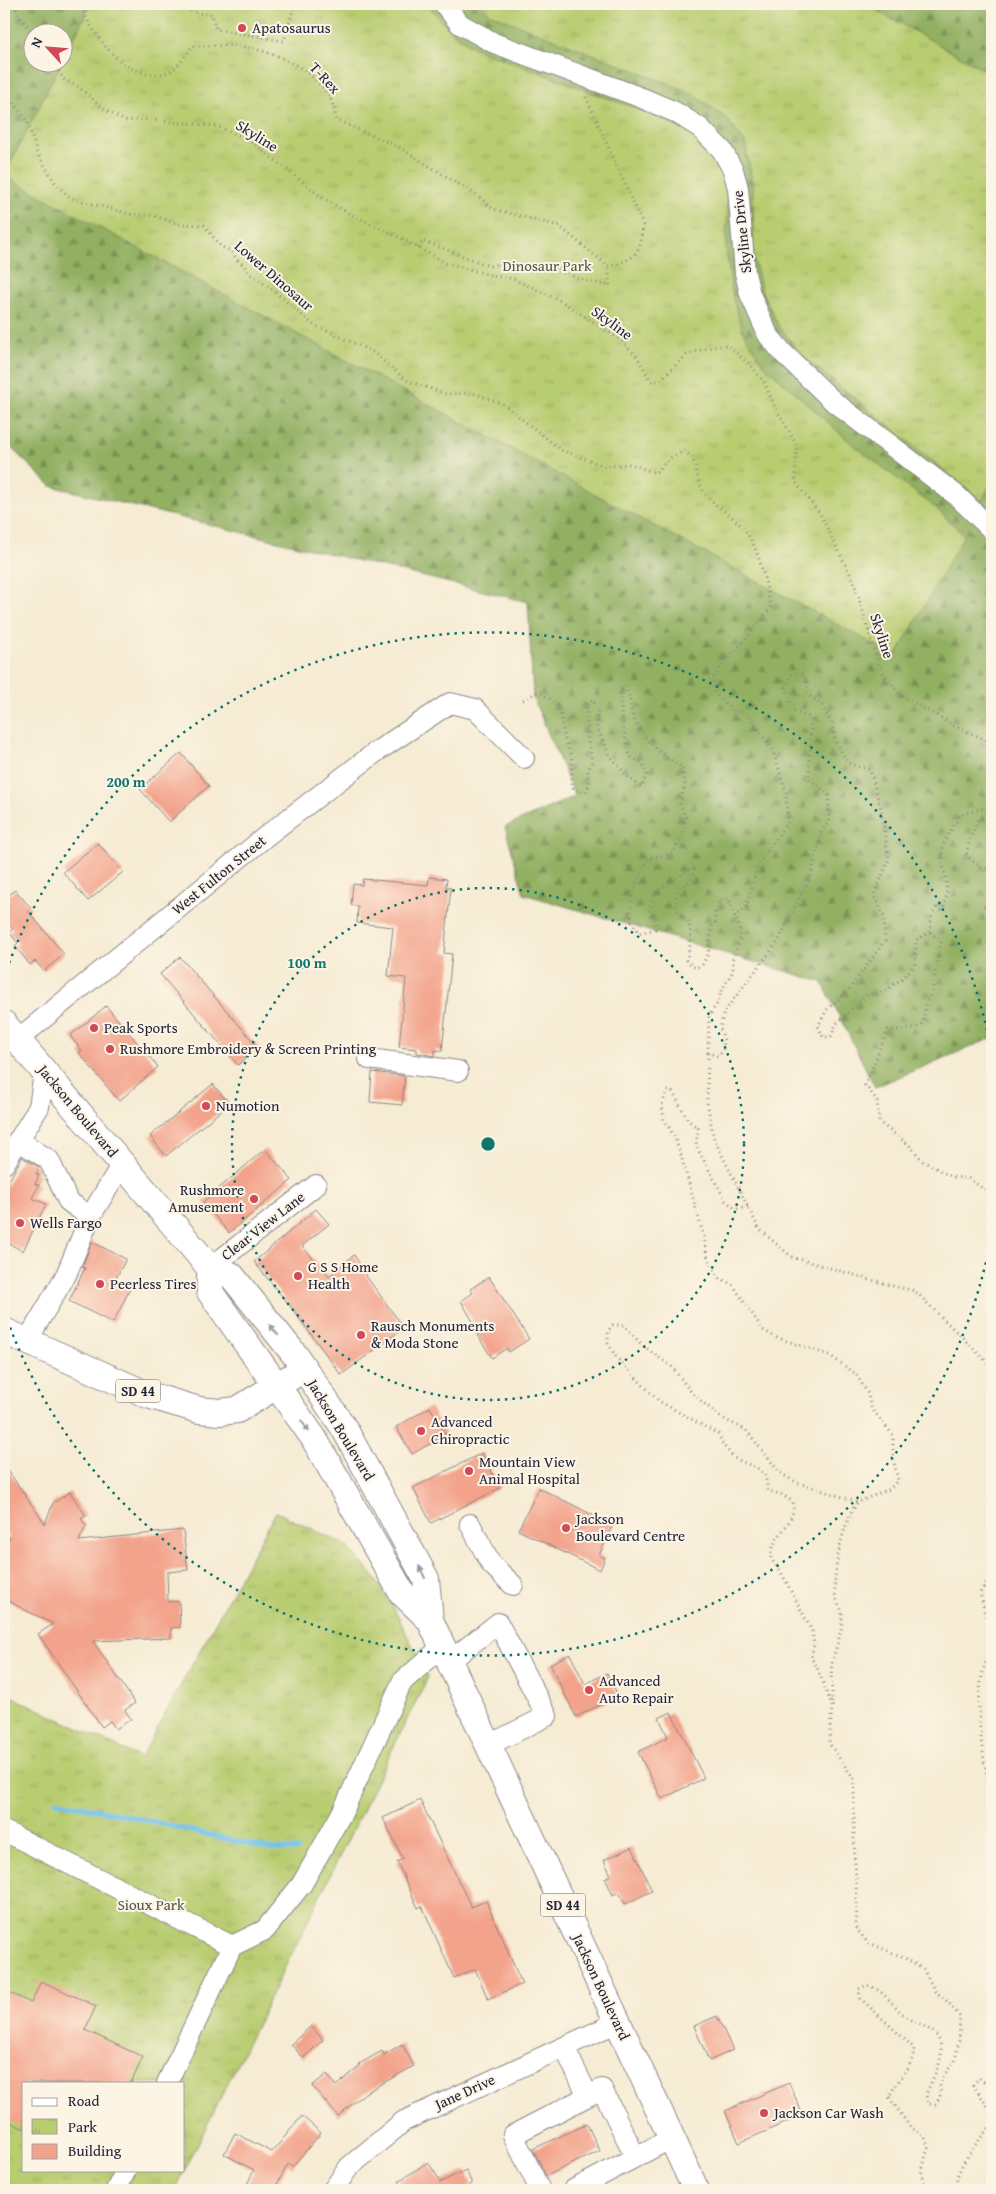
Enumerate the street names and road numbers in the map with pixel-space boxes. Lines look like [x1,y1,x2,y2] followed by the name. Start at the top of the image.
[305,57,346,98] street label: T-Rex
[232,114,282,157] street label: Skyline
[727,190,756,275] street label: Skyline Drive
[230,235,318,316] street label: Lower Dinosaur
[587,300,637,345] street label: Skyline
[865,611,900,661] street label: Skyline
[167,830,271,919] street label: West Fulton Street
[32,1058,123,1161] street label: Jackson Boulevard
[216,1186,309,1265] street label: Clear View Lane
[302,1373,380,1484] street label: Jackson Boulevard
[116,1380,160,1402] road number: SD 44
[540,1894,586,1916] road number: SD 44
[567,1928,635,2043] street label: Jackson Boulevard
[429,2068,498,2115] street label: Jane Drive

